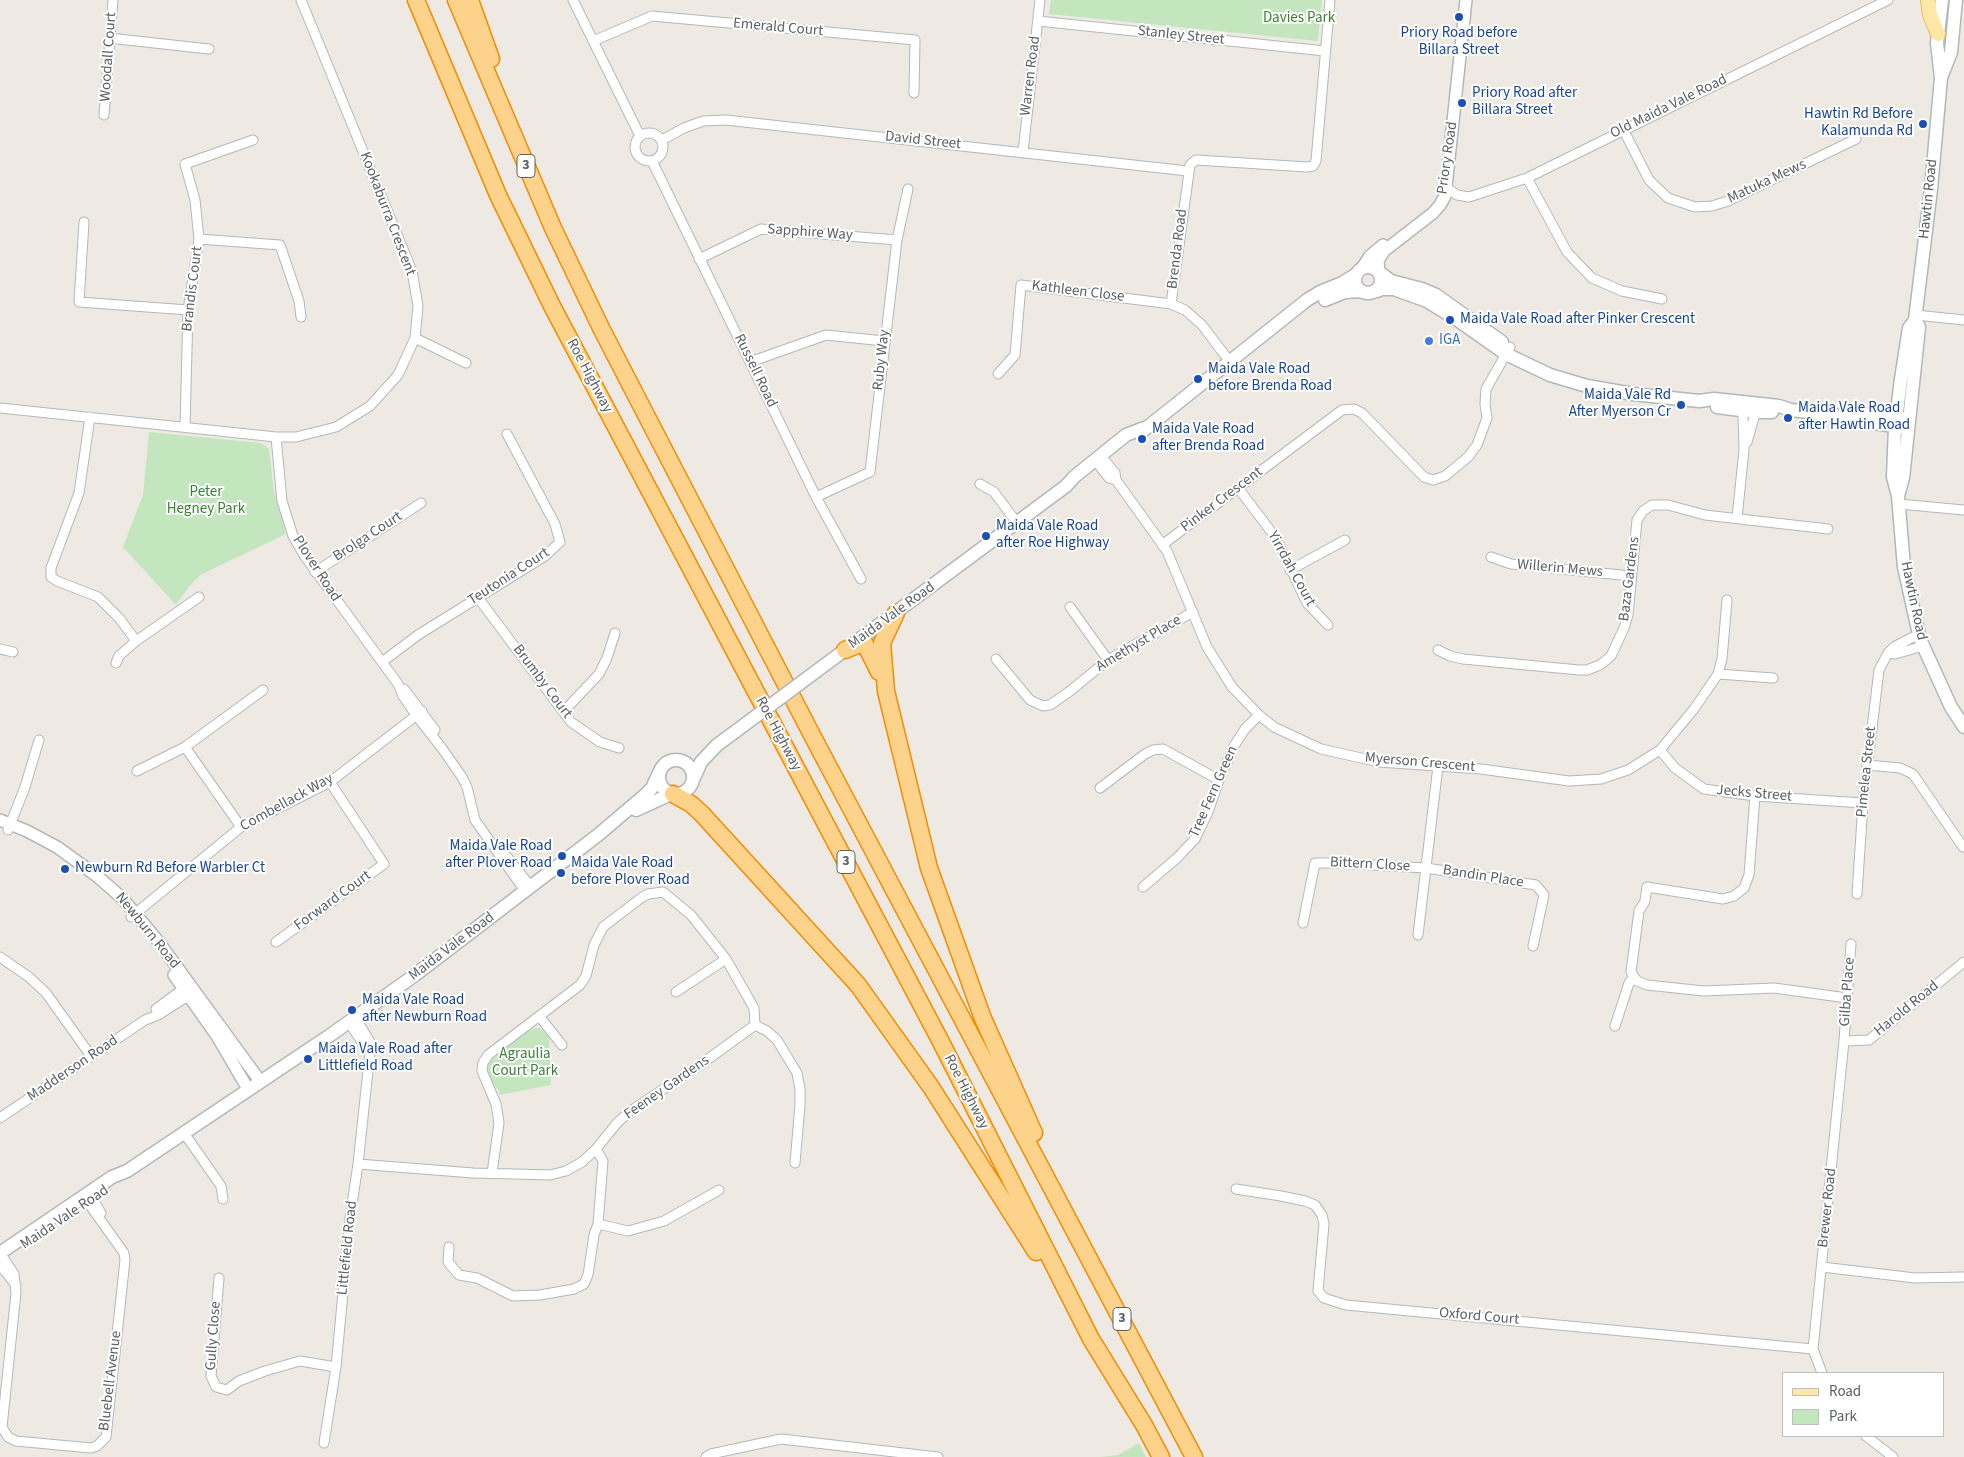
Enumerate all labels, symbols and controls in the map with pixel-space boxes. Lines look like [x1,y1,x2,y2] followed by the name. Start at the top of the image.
[1263,10,1335,28] park label: Davies Park
[1453,11,1465,23] marker: Priory Road before Billara Street
[97,12,121,102] street label: Woodall Court
[732,15,824,41] street label: Emerald Court
[1137,22,1225,50] street label: Stanley Street
[1401,25,1517,60] place label: Priory Road before Billara Street
[1017,35,1045,117] street label: Warren Road
[1608,71,1730,143] street label: Old Maida Vale Road
[1472,85,1577,120] place label: Priory Road after Billara Street
[1456,97,1468,109] marker: Priory Road after Billara Street
[1804,106,1913,141] place label: Hawtin Rd Before Kalamunda Rd
[1917,118,1929,130] marker: Hawtin Rd Before Kalamunda Rd
[1434,120,1462,196] street label: Priory Road
[884,128,962,154] street label: David Street
[355,149,419,279] street label: Kookaburra Crescent
[517,154,535,178] road number: 3
[1725,156,1809,208] street label: Matuka Mews
[1916,158,1942,240] street label: Hawtin Road
[1164,208,1192,290] street label: Brenda Road
[767,221,853,245] street label: Sapphire Way
[179,245,207,333] street label: Brandis Court
[1031,277,1125,307] street label: Kathleen Close
[1460,311,1695,329] place label: Maida Vale Road after Pinker Crescent
[1444,314,1456,326] marker: Maida Vale Road after Pinker Crescent
[870,329,894,391] street label: Ruby Way
[729,331,781,411] street label: Russell Road
[1439,332,1460,350] place label: IGA
[1423,335,1435,347] marker: IGA
[562,336,616,416] street label: Roe Highway
[1208,361,1332,396] place label: Maida Vale Road before Brenda Road
[1192,373,1204,385] marker: Maida Vale Road before Brenda Road
[1569,387,1671,422] place label: Maida Vale Rd After Myerson Cr
[1675,399,1687,411] marker: Maida Vale Rd After Myerson Cr
[1798,400,1910,435] place label: Maida Vale Road after Hawtin Road
[1782,412,1794,424] marker: Maida Vale Road after Hawtin Road
[1152,421,1265,456] place label: Maida Vale Road after Brenda Road
[1136,433,1148,445] marker: Maida Vale Road after Brenda Road
[1178,463,1266,537] street label: Pinker Crescent
[167,484,245,519] park label: Peter Hegney Park
[330,508,406,566] street label: Brolga Court
[996,518,1109,553] place label: Maida Vale Road after Roe Highway
[1263,528,1319,610] street label: Yirrdah Court
[980,530,992,542] marker: Maida Vale Road after Roe Highway
[288,533,344,605] street label: Plover Road
[1616,536,1644,622] street label: Baza Gardens
[465,544,553,610] street label: Teutonia Court
[1516,556,1604,582] street label: Willerin Mews
[1896,560,1930,642] street label: Hawtin Road
[845,579,939,653] street label: Maida Vale Road
[1093,612,1185,676] street label: Amethyst Place
[508,641,576,723] street label: Brumby Court
[751,694,805,774] street label: Roe Highway
[1853,726,1881,818] street label: Pimelea Street
[1186,743,1242,841] street label: Tree Fern Green
[1364,749,1476,777] street label: Myerson Crescent
[237,770,337,836] street label: Combellack Way
[1715,782,1793,806] street label: Jecks Street
[445,838,552,873] place label: Maida Vale Road after Plover Road
[556,850,568,862] marker: Maida Vale Road after Plover Road
[837,850,855,874] road number: 3
[1329,854,1411,876] street label: Bittern Close
[571,855,690,890] place label: Maida Vale Road before Plover Road
[75,860,265,878] place label: Newburn Rd Before Warbler Ct
[1441,862,1525,892] street label: Bandin Place
[59,863,71,875] marker: Newburn Rd Before Warbler Ct
[291,867,375,935] street label: Forward Court
[555,867,567,879] marker: Maida Vale Road before Plover Road
[111,889,183,973] street label: Newburn Road
[406,909,498,985] street label: Maida Vale Road
[1837,957,1859,1027] street label: Gilba Place
[1871,978,1943,1040] street label: Harold Road
[362,992,487,1027] place label: Maida Vale Road after Newburn Road
[346,1004,358,1016] marker: Maida Vale Road after Newburn Road
[24,1032,122,1106] street label: Madderson Road
[318,1041,452,1076] place label: Maida Vale Road after Littlefield Road
[492,1046,558,1081] park label: Agraulia Court Park
[621,1052,713,1124] street label: Feeney Gardens
[940,1052,992,1132] street label: Roe Highway
[302,1053,314,1065] marker: Maida Vale Road after Littlefield Road
[1815,1167,1841,1249] street label: Brewer Road
[18,1182,112,1254] street label: Maida Vale Road
[334,1200,362,1296] street label: Littlefield Road
[203,1301,225,1371] street label: Gully Close
[1438,1305,1520,1329] street label: Oxford Court
[1113,1308,1131,1330] road number: 3
[96,1330,126,1432] street label: Bluebell Avenue
[1782,1372,1944,1437] legend
[1829,1381,1861,1402] text: Road
[1829,1406,1857,1427] text: Park

